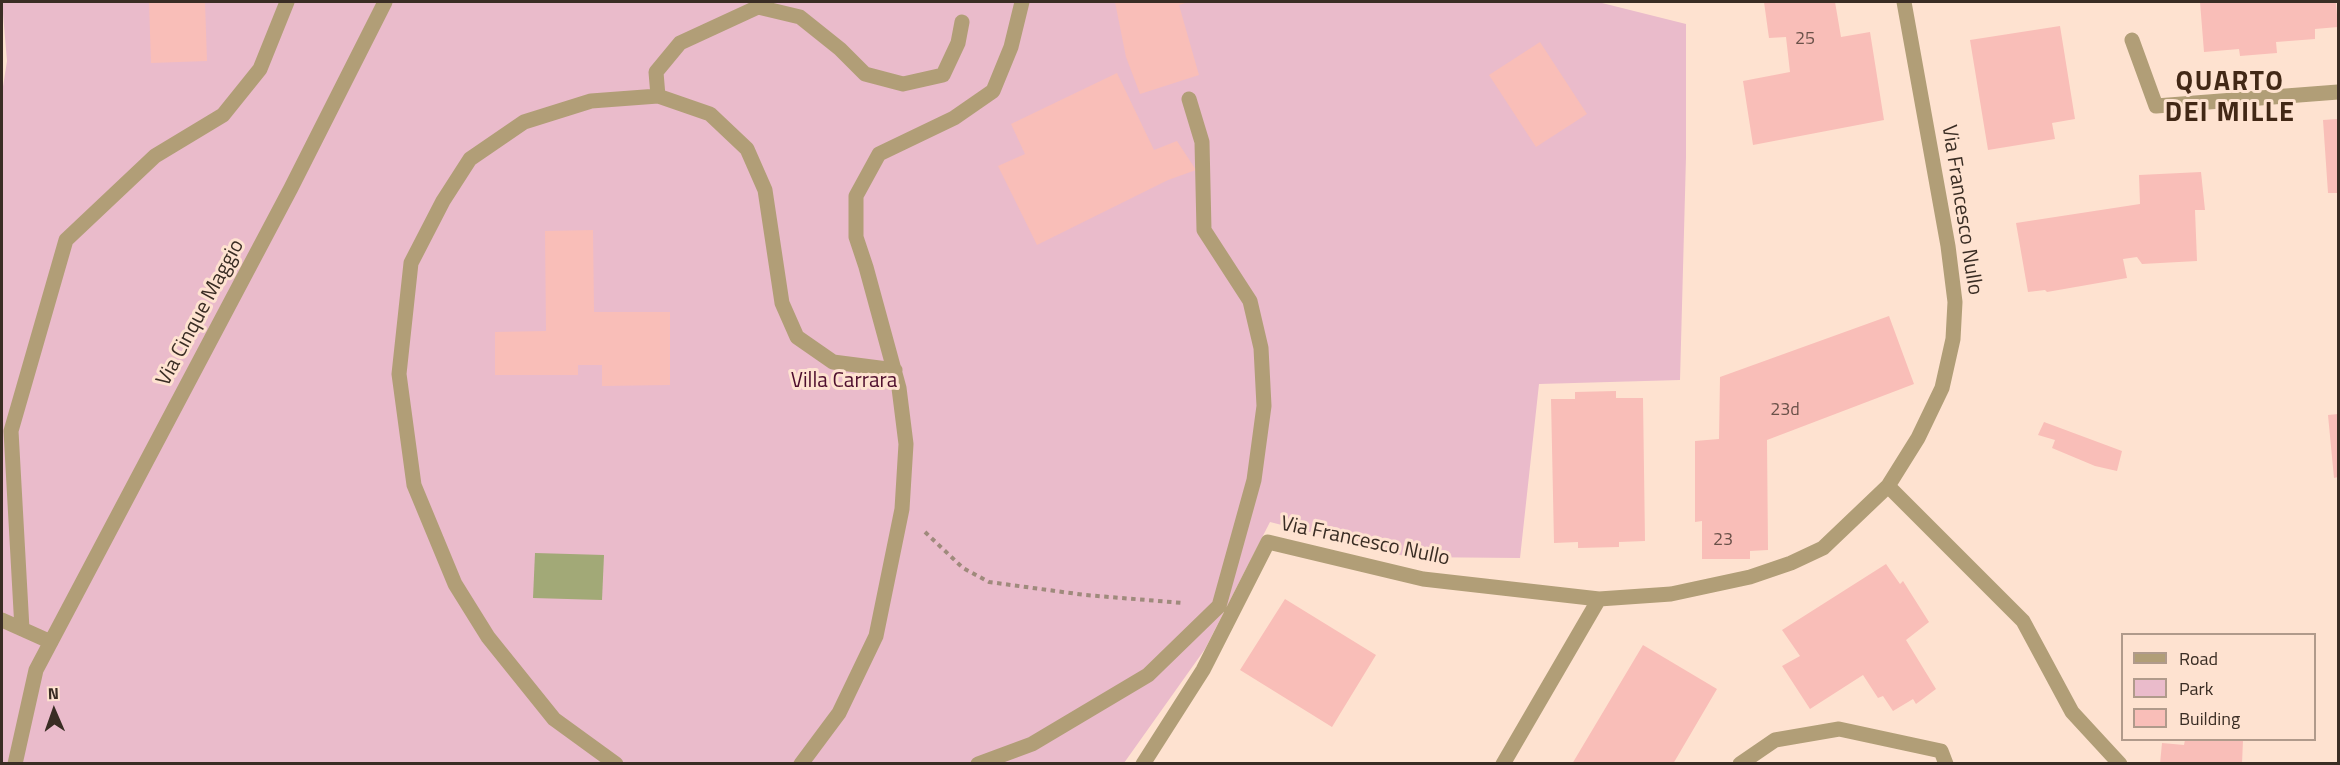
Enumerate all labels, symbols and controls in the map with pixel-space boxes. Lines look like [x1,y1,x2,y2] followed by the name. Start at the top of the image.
[1795,29,1815,51] house number: 25
[2165,67,2295,130] district label: QUARTO DEI MILLE
[1935,123,1987,297] street label: Via Francesco Nullo
[152,236,250,390] street label: Via Cinque Maggio
[791,369,897,395] park label: Villa Carrara
[1770,400,1800,422] house number: 23d
[1278,512,1452,572] street label: Via Francesco Nullo
[1713,530,1733,552] house number: 23
[2121,633,2316,741] legend
[2179,645,2218,672] text: Road
[2179,675,2213,702] text: Park
[24,681,84,741] north arrow
[47,681,59,705] text: N
[2179,705,2240,732] text: Building

